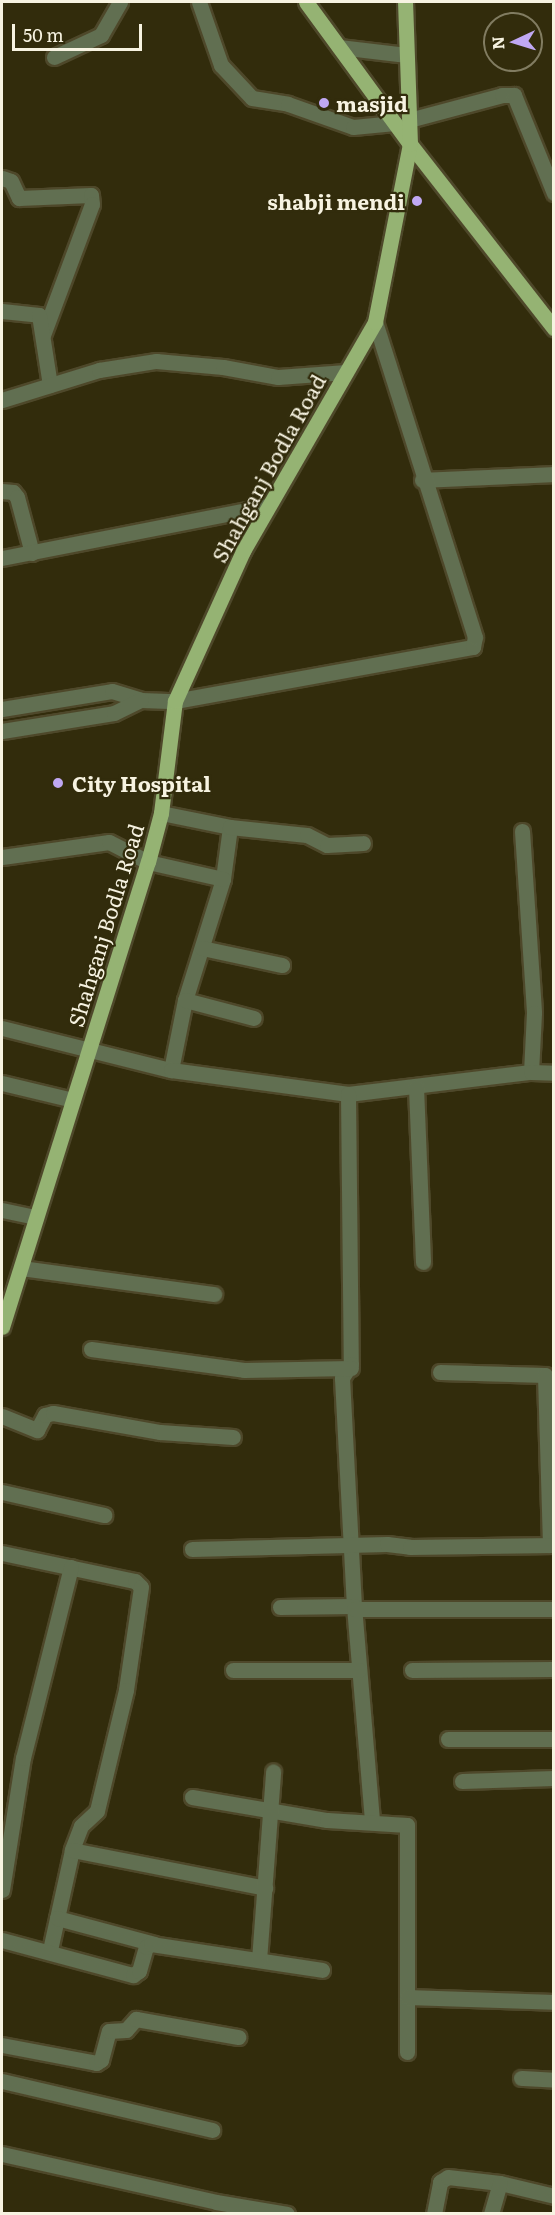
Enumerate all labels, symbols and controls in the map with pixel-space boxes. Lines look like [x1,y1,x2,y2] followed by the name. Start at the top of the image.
[15,12,146,50] scale bar
[483,12,543,72] north arrow
[23,21,64,48] text: 50 m
[485,36,509,51] text: N
[336,90,408,116] place label: masjid
[317,96,331,110] marker: masjid
[267,188,405,214] place label: shabji mendi
[410,194,424,208] marker: shabji mendi
[206,370,330,566] street label: Shahganj Bodla Road
[72,770,211,796] place label: City Hospital
[49,774,67,792] marker: City Hospital
[62,820,148,1030] street label: Shahganj Bodla Road

